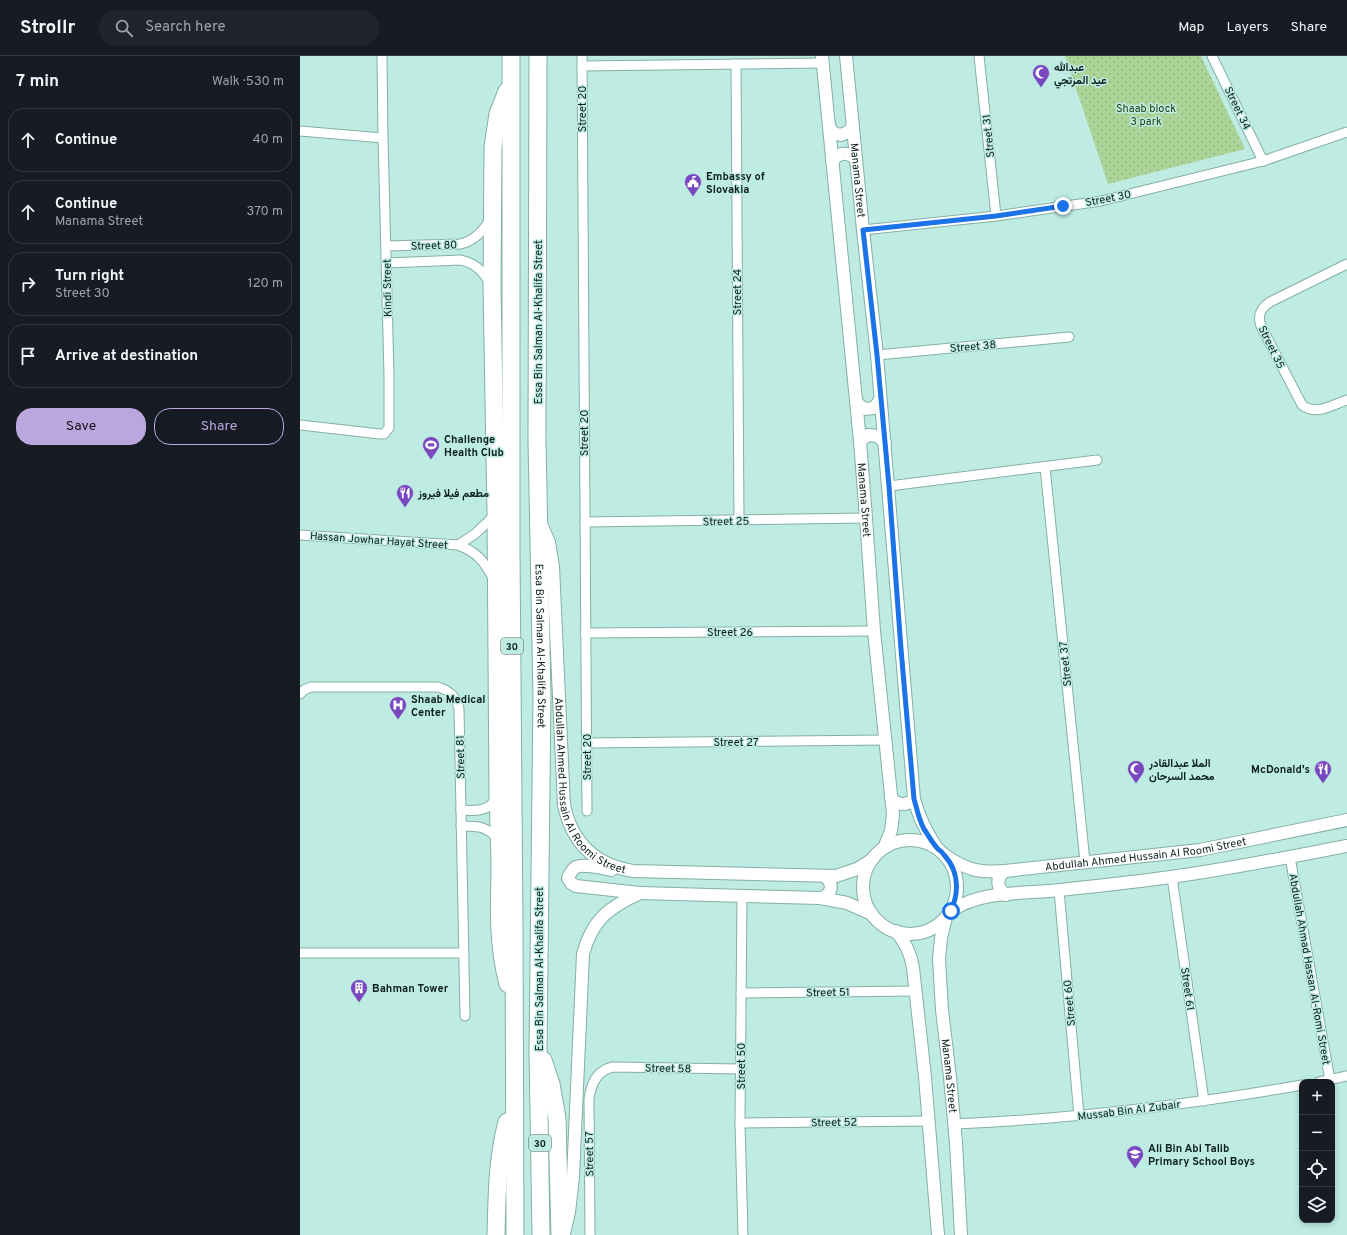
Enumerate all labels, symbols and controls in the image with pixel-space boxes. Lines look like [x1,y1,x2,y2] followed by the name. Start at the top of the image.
[99,10,379,46] search box
[20,16,75,40] text: Strollr
[113,17,135,39] icon: search
[145,18,225,37] text: Search here
[1178,19,1204,36] text: Map
[1226,19,1268,36] text: Layers
[1290,19,1327,36] text: Share
[1054,61,1107,89] place label: عبدالله عيد المرتجي
[1031,63,1051,88] mosque icon: عبدالله عيد المرتجي
[16,71,59,93] text: 7 min
[212,74,284,90] text: Walk · 530 m
[1221,85,1254,132] street label: Street 34
[576,86,590,132] street label: Street 20
[1116,102,1176,129] park label: Shaab block 3 park
[980,113,998,158] street label: Street 31
[17,129,39,151] icon: ahead
[55,131,117,150] text: Continue
[253,132,283,148] text: 40 m
[847,143,868,218] street label: Manama Street
[706,170,765,197] place label: Embassy of Slovakia
[683,172,703,197] public building icon: Embassy of Slovakia
[1084,188,1132,210] street label: Street 30
[55,195,117,214] text: Continue
[1054,197,1072,215] route end
[17,201,39,223] icon: ahead
[246,204,283,220] text: 370 m
[55,214,143,230] text: Manama Street
[411,238,458,254] street label: Street 80
[532,240,546,404] street label: Essa Bin Salman Al-Khalifa Street
[380,259,396,317] street label: Kindi Street
[55,267,124,286] text: Turn right
[731,269,745,315] street label: Street 24
[17,273,39,295] icon: right
[248,276,283,292] text: 120 m
[55,286,110,302] text: Street 30
[1255,324,1288,371] street label: Street 35
[949,338,997,356] street label: Street 38
[17,345,39,367] icon: arrive
[55,347,198,366] text: Arrive at destination
[16,408,146,445] button: Save
[154,408,284,445] button: Share
[578,410,592,456] street label: Street 20
[444,433,504,460] place label: Challenge Health Club
[421,435,441,460] sports icon: Challenge Health Club
[854,462,873,538] street label: Manama Street
[395,483,415,508] restaurant icon: مطعم فيلا فيروز
[417,487,489,501] place label: مطعم فيلا فيروز
[703,515,750,529] street label: Street 25
[309,529,448,553] street label: Hassan Jowhar Hayat Street
[531,563,548,728] street label: Essa Bin Salman Al-Khalifa Street
[707,626,753,640] street label: Street 26
[501,638,523,654] road number: 30
[1057,640,1075,687] street label: Street 37
[411,693,486,720] place label: Shaab Medical Center
[388,695,408,720] hospital icon: Shaab Medical Center
[551,697,627,877] street label: Abdullah Ahmed Hussain Al Roomi Street
[581,734,595,780] street label: Street 20
[454,735,468,779] street label: Street 81
[713,736,759,750] street label: Street 27
[1148,757,1215,784] place label: الملا عبدالقادر محمد السرحان
[1126,759,1146,784] mosque icon: الملا عبدالقادر محمد السرحان
[1313,759,1333,784] restaurant icon: McDonald's
[1251,763,1310,777] place label: McDonald's
[1044,835,1248,875] street label: Abdullah Ahmed Hussain Al Roomi Street
[1285,872,1333,1066] street label: Abdullah Ahmad Hassan Al-Romi Street
[533,887,547,1051] street label: Essa Bin Salman Al-Khalifa Street
[942,902,960,920] route start
[1177,967,1197,1012] street label: Street 61
[349,978,369,1003] building icon: Bahman Tower
[1061,979,1079,1027] street label: Street 60
[372,982,449,996] place label: Bahman Tower
[806,986,850,1000] street label: Street 51
[937,1038,959,1114] street label: Manama Street
[735,1043,749,1089] street label: Street 50
[645,1062,691,1076] street label: Street 58
[1299,1079,1335,1223] map controls
[1299,1079,1335,1115] button: +
[1077,1098,1182,1124] street label: Mussab Bin Al Zubair
[1299,1115,1335,1151] button: −
[811,1116,857,1130] street label: Street 52
[583,1131,597,1177] street label: Street 57
[529,1135,551,1151] road number: 30
[1148,1142,1255,1169] place label: Ali Bin Abi Talib Primary School Boys
[1125,1144,1145,1169] school or university icon: Ali Bin Abi Talib Primary School Boys
[1299,1151,1335,1187] button: locate
[1299,1187,1335,1223] button: layers

